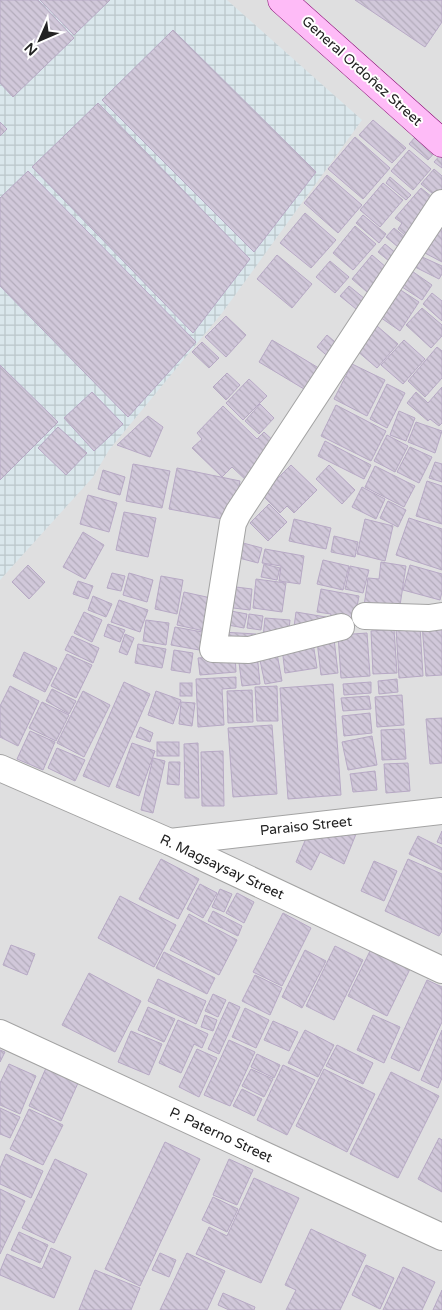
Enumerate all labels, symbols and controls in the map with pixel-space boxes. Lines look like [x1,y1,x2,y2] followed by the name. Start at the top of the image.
[298,12,426,130] street label: General Ordoñez Street
[15,15,65,65] north arrow
[21,39,41,59] text: N
[259,813,354,839] street label: Paraiso Street
[157,831,287,904] street label: R. Magsaysay Street
[167,1104,276,1167] street label: P. Paterno Street

